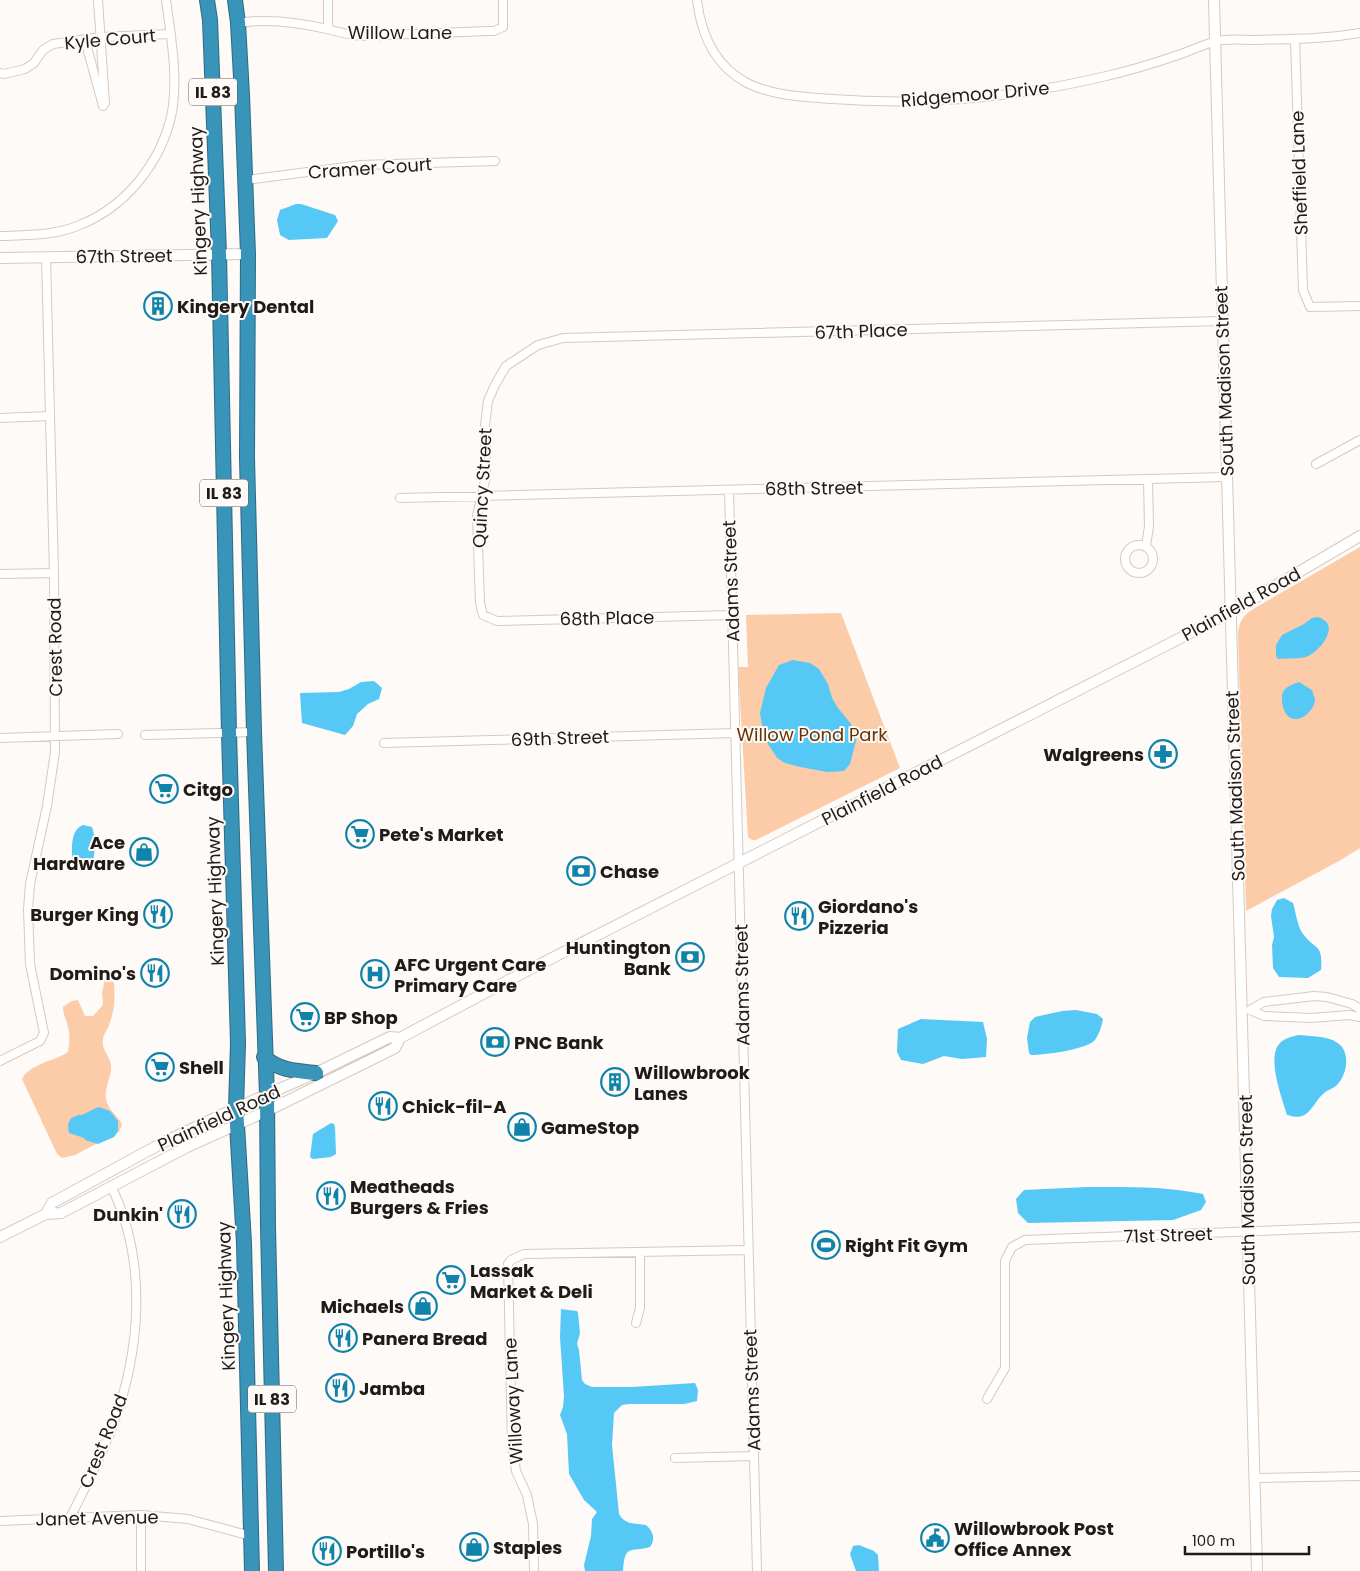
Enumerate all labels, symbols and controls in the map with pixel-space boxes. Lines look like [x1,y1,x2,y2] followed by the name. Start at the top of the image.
[348,20,452,45] street label: Willow Lane
[63,23,157,55] street label: Kyle Court
[900,75,1050,113] street label: Ridgemoor Drive
[189,78,237,105] road number: IL 83
[1284,110,1314,236] street label: Sheffield Lane
[183,126,213,276] street label: Kingery Highway
[307,151,433,185] street label: Cramer Court
[75,243,173,269] street label: 67th Street
[1208,285,1240,477] street label: South Madison Street
[143,291,173,321] building icon: Kingery Dental
[177,294,314,319] place label: Kingery Dental
[814,317,908,345] street label: 67th Place
[466,427,498,549] street label: Quincy Street
[765,475,863,501] street label: 68th Street
[200,479,248,506] road number: IL 83
[716,520,746,642] street label: Adams Street
[1177,561,1305,647] street label: Plainfield Road
[42,597,68,697] street label: Crest Road
[559,605,655,631] street label: 68th Place
[1219,690,1251,882] street label: South Madison Street
[737,722,888,747] park label: Willow Pond Park
[510,724,610,752] street label: 69th Street
[1148,739,1178,769] pharmacy icon: Walgreens
[1043,742,1144,767] place label: Walgreens
[817,749,947,831] street label: Plainfield Road
[149,774,179,804] supermarket icon: Citgo
[183,777,233,802] place label: Citgo
[200,816,230,966] street label: Kingery Highway
[345,819,375,849] supermarket icon: Pete's Market
[379,822,504,847] place label: Pete's Market
[33,830,125,876] place label: Ace Hardware
[129,837,159,867] shop icon: Ace Hardware
[566,856,596,886] bank icon: Chase
[600,859,659,884] place label: Chase
[818,894,918,940] place label: Giordano's Pizzeria
[143,899,173,929] restaurant icon: Burger King
[784,901,814,931] restaurant icon: Giordano's Pizzeria
[30,902,139,927] place label: Burger King
[728,924,756,1046] street label: Adams Street
[566,935,672,981] place label: Huntington Bank
[675,942,705,972] bank icon: Huntington Bank
[394,952,546,998] place label: AFC Urgent Care Primary Care
[140,958,170,988] restaurant icon: Domino's
[360,959,390,989] hospital icon: AFC Urgent Care Primary Care
[49,961,136,986] place label: Domino's
[290,1002,320,1032] supermarket icon: BP Shop
[324,1005,398,1030] place label: BP Shop
[480,1027,510,1057] bank icon: PNC Bank
[514,1030,605,1055] place label: PNC Bank
[145,1052,175,1082] supermarket icon: Shell
[179,1055,224,1080] place label: Shell
[634,1060,751,1106] place label: Willowbrook Lanes
[600,1067,630,1097] building icon: Willowbrook Lanes
[154,1079,284,1157] street label: Plainfield Road
[368,1091,398,1121] restaurant icon: Chick-fil-A
[402,1094,506,1119] place label: Chick-fil-A
[1233,1094,1261,1286] street label: South Madison Street
[507,1112,537,1142] shop icon: GameStop
[541,1115,639,1140] place label: GameStop
[350,1174,489,1220] place label: Meatheads Burgers & Fries
[316,1181,346,1211] restaurant icon: Meatheads Burgers & Fries
[167,1199,197,1229] restaurant icon: Dunkin'
[93,1202,163,1227] place label: Dunkin'
[211,1221,241,1371] street label: Kingery Highway
[1123,1221,1213,1249] street label: 71st Street
[811,1230,841,1260] sports icon: Right Fit Gym
[845,1233,968,1258] place label: Right Fit Gym
[470,1258,593,1304] place label: Lassak Market & Deli
[436,1265,466,1295] supermarket icon: Lassak Market & Deli
[408,1291,438,1321] shop icon: Michaels
[320,1294,404,1319] place label: Michaels
[328,1323,358,1353] restaurant icon: Panera Bread
[362,1326,488,1351] place label: Panera Bread
[737,1329,767,1451] street label: Adams Street
[497,1337,529,1465] street label: Willoway Lane
[325,1373,355,1403] restaurant icon: Jamba
[359,1376,425,1401] place label: Jamba
[248,1386,296,1412] road number: IL 83
[73,1390,133,1492] street label: Crest Road
[35,1504,159,1532] street label: Janet Avenue
[954,1516,1114,1562] place label: Willowbrook Post Office Annex
[920,1523,950,1553] public building icon: Willowbrook Post Office Annex
[1185,1524,1309,1556] scale bar
[1192,1530,1235,1551] text: 100 m
[459,1532,489,1562] shop icon: Staples
[493,1535,562,1560] place label: Staples
[312,1536,342,1566] restaurant icon: Portillo's
[346,1539,425,1564] place label: Portillo's

